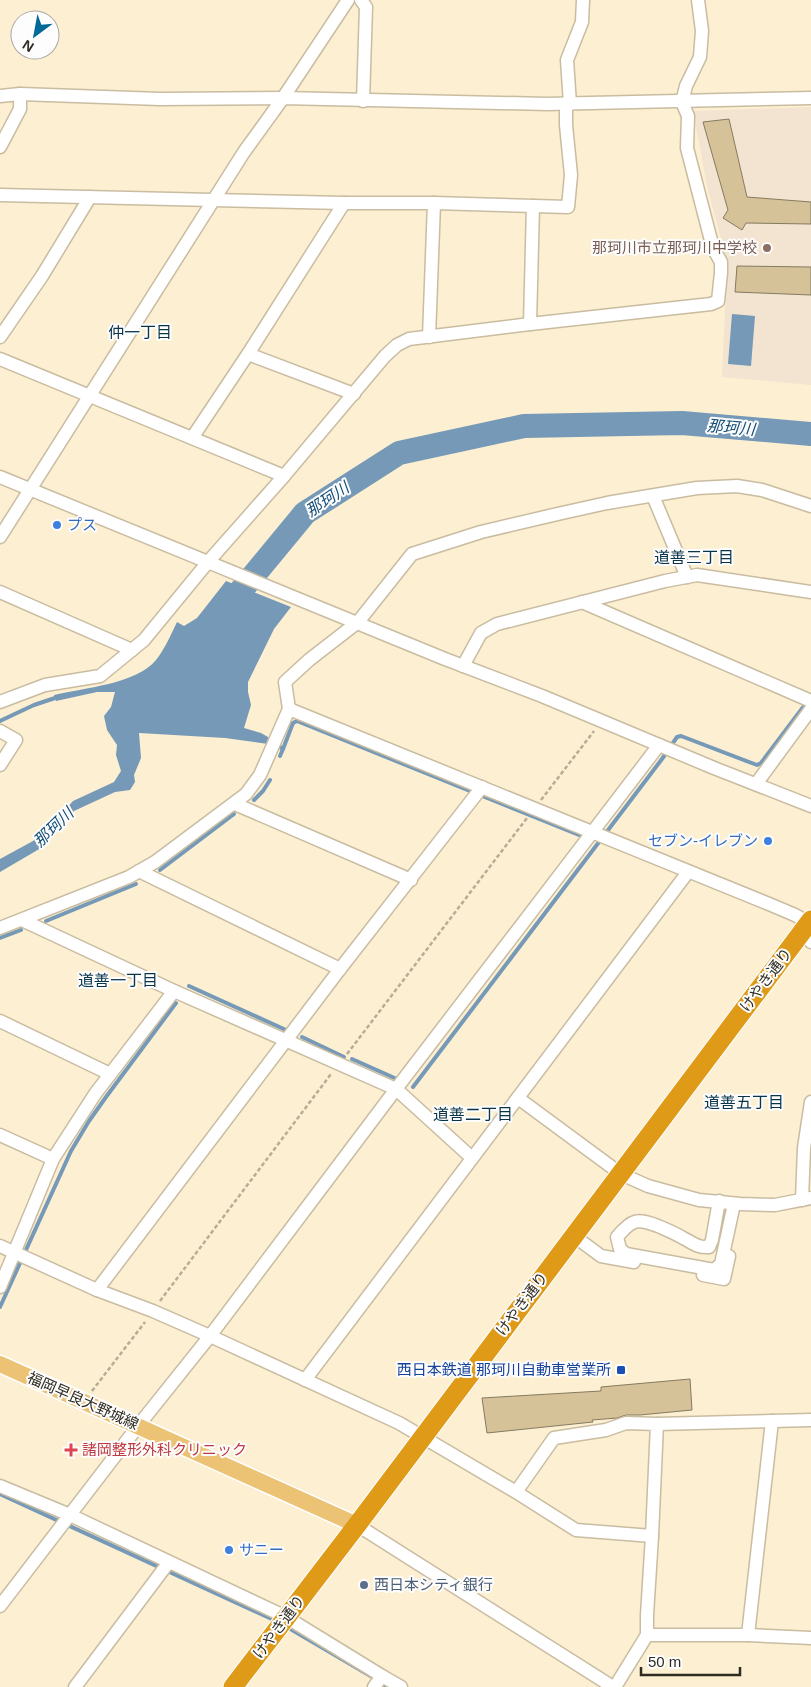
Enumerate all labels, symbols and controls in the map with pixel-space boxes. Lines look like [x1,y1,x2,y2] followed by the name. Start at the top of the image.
[10,10,60,60] north arrow
[20,37,37,55] text: N
[592,239,757,256] place label: 那珂川市立那珂川中学校
[761,242,773,254] marker: 那珂川市立那珂川中学校
[108,324,172,341] district label: 仲一丁目
[706,417,758,438] water label: 那珂川
[303,478,354,520] water label: 那珂川
[67,516,97,533] place label: プス
[51,519,63,531] marker: プス
[654,549,734,566] district label: 道善三丁目
[30,803,78,850] water label: 那珂川
[648,832,758,849] place label: セブン-イレブン
[762,835,774,847] marker: セブン-イレブン
[736,945,795,1015] street label: けやき通り
[78,972,158,989] district label: 道善一丁目
[704,1094,784,1111] district label: 道善五丁目
[433,1106,513,1123] district label: 道善二丁目
[492,1269,551,1339] street label: けやき通り
[397,1361,611,1378] place label: 西日本鉄道 那珂川自動車営業所
[615,1364,627,1376] marker: 西日本鉄道 那珂川自動車営業所
[25,1368,141,1433] street label: 福岡早良大野城線
[82,1441,247,1458] place label: 諸岡整形外科クリニック
[64,1443,78,1457] marker: 諸岡整形外科クリニック
[239,1541,284,1558] place label: サニー
[223,1544,235,1556] marker: サニー
[374,1576,493,1593] place label: 西日本シティ銀行
[358,1579,370,1591] marker: 西日本シティ銀行
[249,1592,308,1662] street label: けやき通り
[641,1644,740,1676] scale bar
[648,1653,681,1670] text: 50 m

